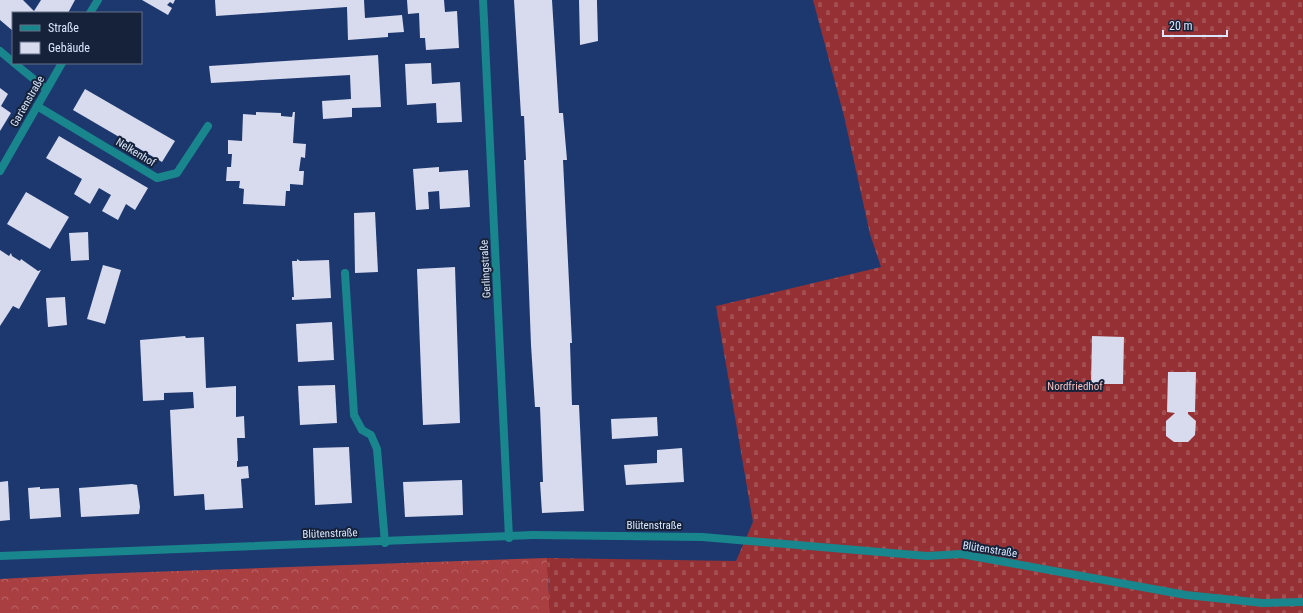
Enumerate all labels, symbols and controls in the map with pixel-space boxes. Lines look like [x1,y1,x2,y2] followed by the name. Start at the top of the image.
[12,12,142,64] legend
[1163,12,1227,38] scale bar
[1169,19,1193,33] text: 20 m
[48,21,79,35] text: Straße
[48,41,90,55] text: Gebäude
[8,73,47,129] street label: Gartenstraße
[113,135,158,170] street label: Nelkenhof
[477,239,494,298] street label: Gerlingstraße
[1047,380,1103,393] park label: Nordfriedhof
[626,519,682,532] street label: Blütenstraße
[302,526,358,541] street label: Blütenstraße
[962,539,1018,560] street label: Blütenstraße

